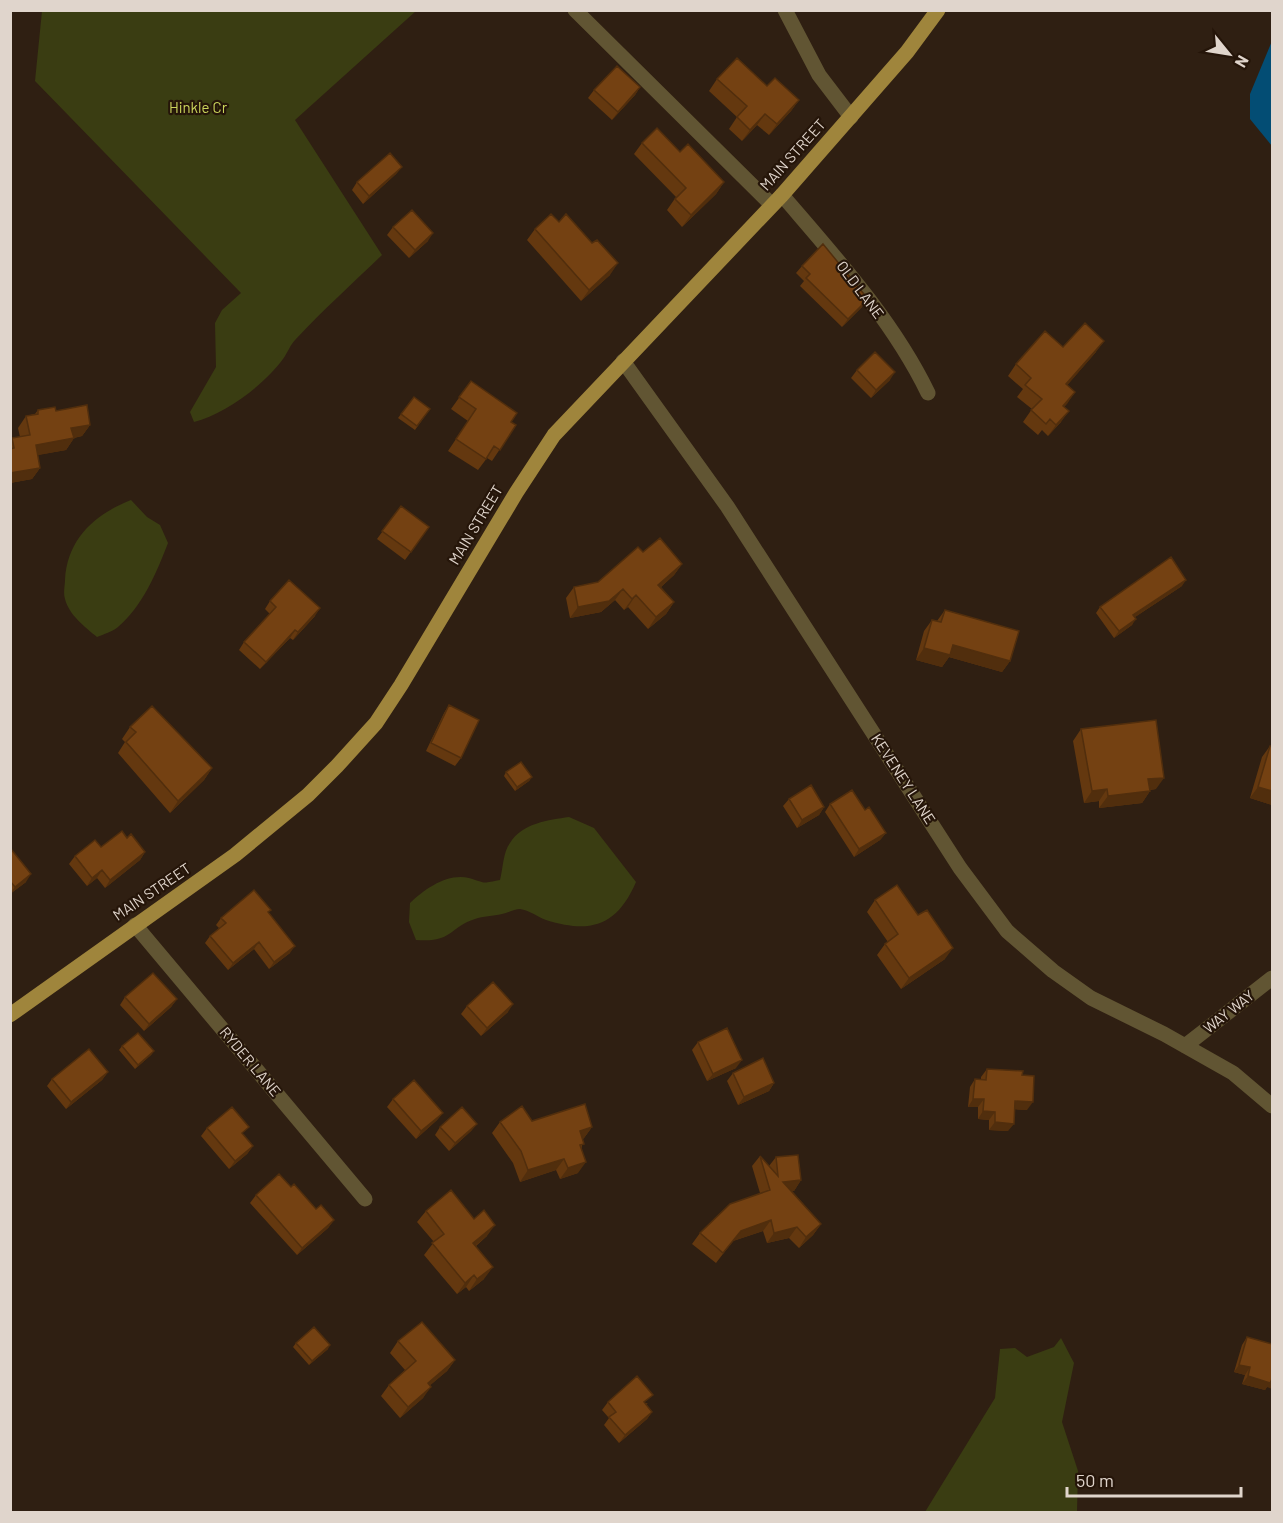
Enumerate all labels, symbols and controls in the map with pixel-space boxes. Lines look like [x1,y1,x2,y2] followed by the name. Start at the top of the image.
[1199,24,1259,84] north arrow
[1232,52,1253,71] text: N
[169,98,228,116] park label: Hinkle Cr
[756,115,829,194] street label: MAIN STREET
[833,257,888,322] street label: OLD LANE
[444,481,506,568] street label: MAIN STREET
[868,730,940,827] street label: KEVENEY LANE
[109,859,194,924] street label: MAIN STREET
[1199,986,1257,1037] street label: WAY WAY
[217,1023,285,1100] street label: RYDER LANE
[1067,1460,1241,1498] scale bar
[1076,1469,1114,1491] text: 50 m

